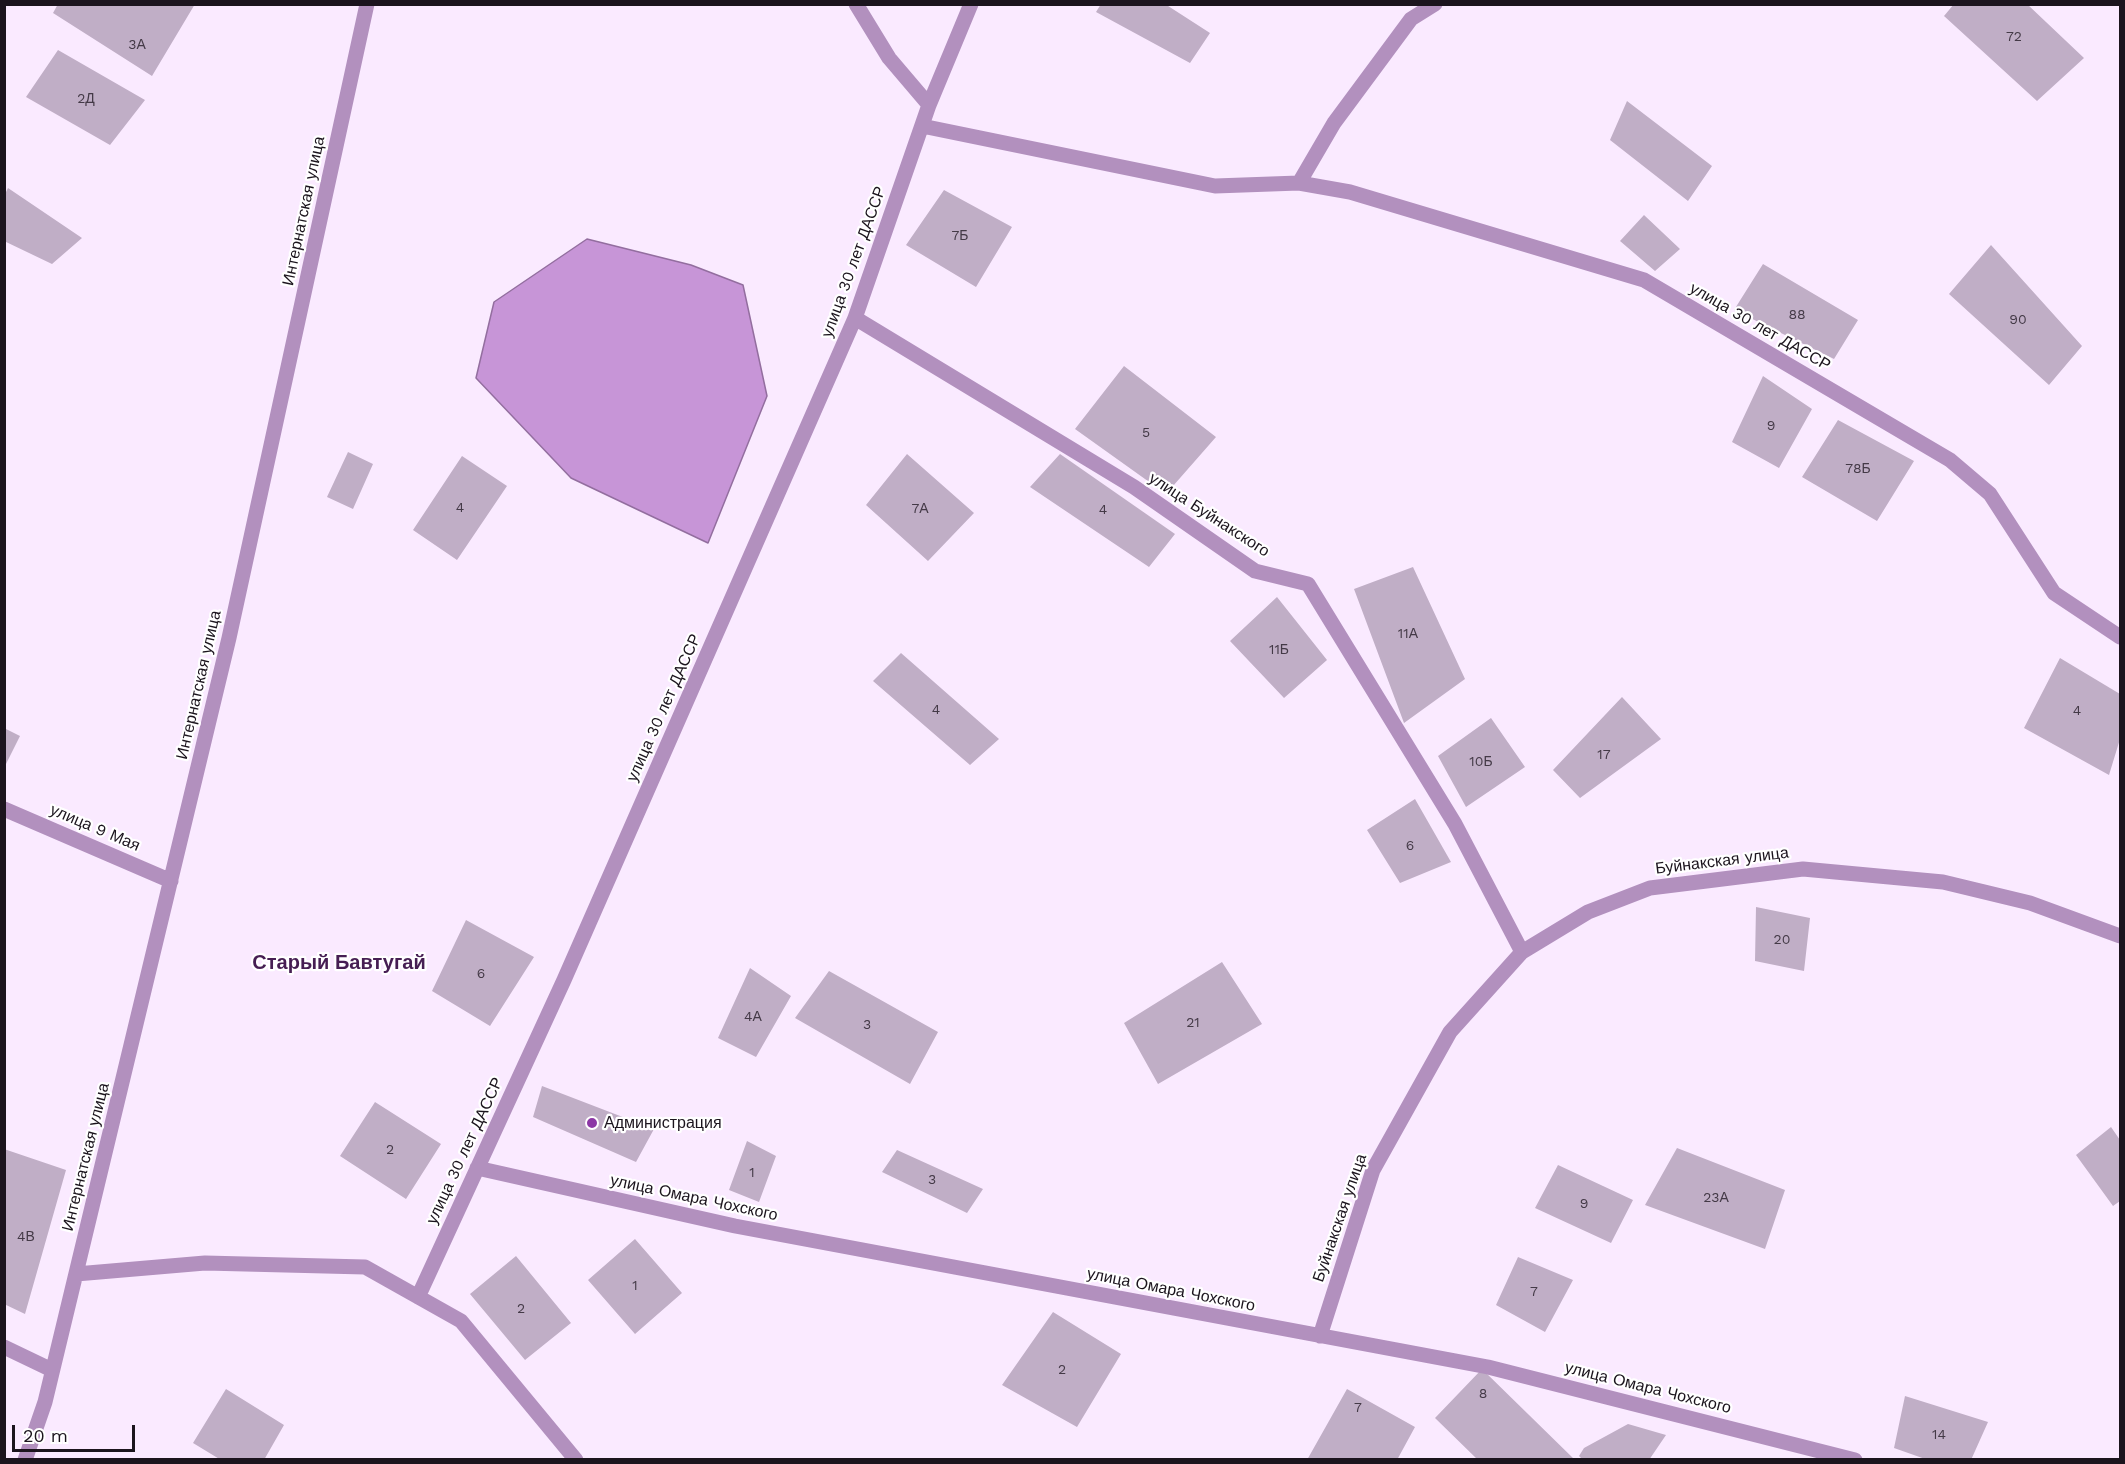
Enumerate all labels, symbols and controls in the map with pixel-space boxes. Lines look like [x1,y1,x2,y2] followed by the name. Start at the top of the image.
[2006,29,2022,45] house number: 72
[128,37,146,53] house number: 3А
[77,91,95,107] house number: 2Д
[279,135,329,287] street label: Интернатская улица
[818,184,890,340] street label: улица 30 лет ДАССР
[951,228,969,244] house number: 7Б
[1686,279,1834,375] street label: улица 30 лет ДАССР
[1788,307,1806,323] house number: 88
[2009,312,2027,328] house number: 90
[1767,418,1775,434] house number: 9
[1142,425,1150,441] house number: 5
[1845,461,1871,477] house number: 78Б
[1145,469,1273,561] street label: улица Буйнакского
[456,500,464,516] house number: 4
[911,501,929,517] house number: 7А
[1099,502,1107,518] house number: 4
[173,609,225,761] street label: Интернатская улица
[1398,626,1418,642] house number: 11А
[623,631,705,785] street label: улица 30 лет ДАССР
[1269,642,1289,658] house number: 11Б
[932,702,940,718] house number: 4
[2073,703,2081,719] house number: 4
[1597,747,1611,763] house number: 17
[1469,754,1493,770] house number: 10Б
[47,800,143,856] street label: улица 9 Мая
[1406,838,1414,854] house number: 6
[1654,843,1790,879] street label: Буйнакская улица
[1774,932,1790,948] house number: 20
[252,951,426,975] district label: Старый Бавтугай
[477,966,485,982] house number: 6
[744,1009,762,1025] house number: 4А
[1186,1015,1200,1031] house number: 21
[863,1017,871,1033] house number: 3
[423,1075,507,1227] street label: улица 30 лет ДАССР
[58,1081,114,1233] street label: Интернатская улица
[604,1113,722,1133] place label: Администрация
[585,1116,599,1130] marker: Администрация
[386,1142,394,1158] house number: 2
[1309,1151,1371,1285] street label: Буйнакская улица
[749,1165,755,1181] house number: 1
[609,1171,779,1225] street label: улица Омара Чохского
[928,1172,936,1188] house number: 3
[1703,1190,1729,1206] house number: 23А
[1580,1196,1588,1212] house number: 9
[17,1229,35,1245] house number: 4В
[1085,1264,1257,1316] street label: улица Омара Чохского
[632,1278,638,1294] house number: 1
[1530,1284,1538,1300] house number: 7
[517,1301,525,1317] house number: 2
[1563,1358,1733,1418] street label: улица Омара Чохского
[1058,1362,1066,1378] house number: 2
[1479,1386,1487,1402] house number: 8
[1354,1400,1362,1416] house number: 7
[15,1413,138,1451] scale bar
[23,1425,68,1446] text: 20 m
[1932,1427,1946,1443] house number: 14

